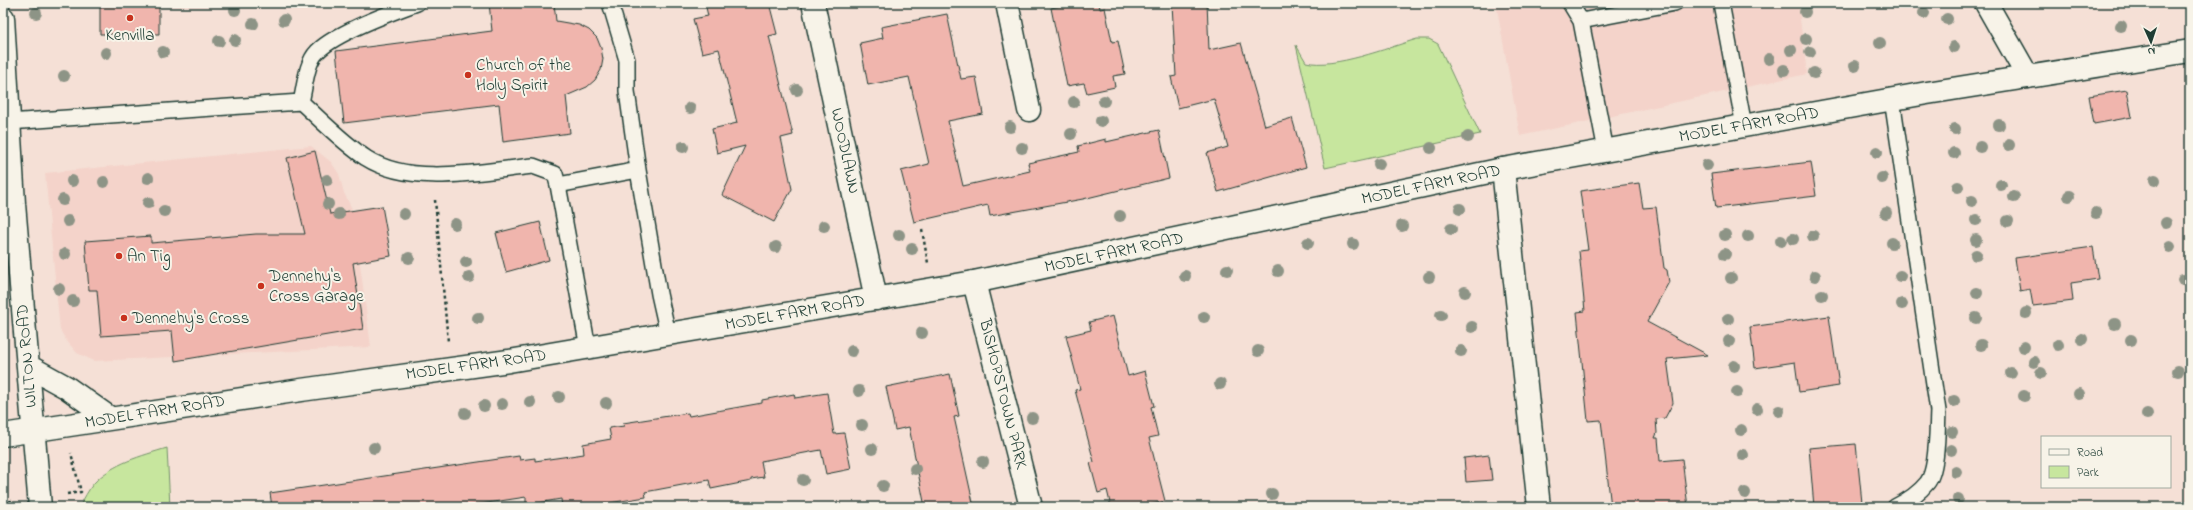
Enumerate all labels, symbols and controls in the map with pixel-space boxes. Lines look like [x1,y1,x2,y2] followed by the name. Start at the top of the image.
[125,13,135,23] marker: Kenvilla
[2131,22,2171,62] north arrow
[106,23,154,48] place label: Kenvilla
[2147,43,2156,59] text: N
[476,53,571,99] place label: Church of the Holy Spirit
[463,70,473,80] marker: Church of the Holy Spirit
[1677,100,1821,150] street label: MODEL FARM ROAD
[824,106,866,196] street label: WOODLAWN
[1359,158,1503,212] street label: MODEL FARM ROAD
[1042,226,1186,280] street label: MODEL FARM ROAD
[127,244,171,271] place label: An Tig
[114,251,124,261] marker: An Tig
[268,264,364,311] place label: Dennehy's Cross Garage
[256,281,266,291] marker: Dennehy's Cross Garage
[723,288,867,338] street label: MODEL FARM ROAD
[10,303,44,409] street label: WILTON ROAD
[131,306,249,332] place label: Dennehy's Cross
[119,313,129,323] marker: Dennehy's Cross
[972,315,1034,472] street label: BISHOPSTOWN PARK
[404,343,548,387] street label: MODEL FARM ROAD
[83,389,227,435] street label: MODEL FARM ROAD
[2041,436,2171,488] legend
[2077,444,2103,462] text: Road
[2077,464,2099,482] text: Park

